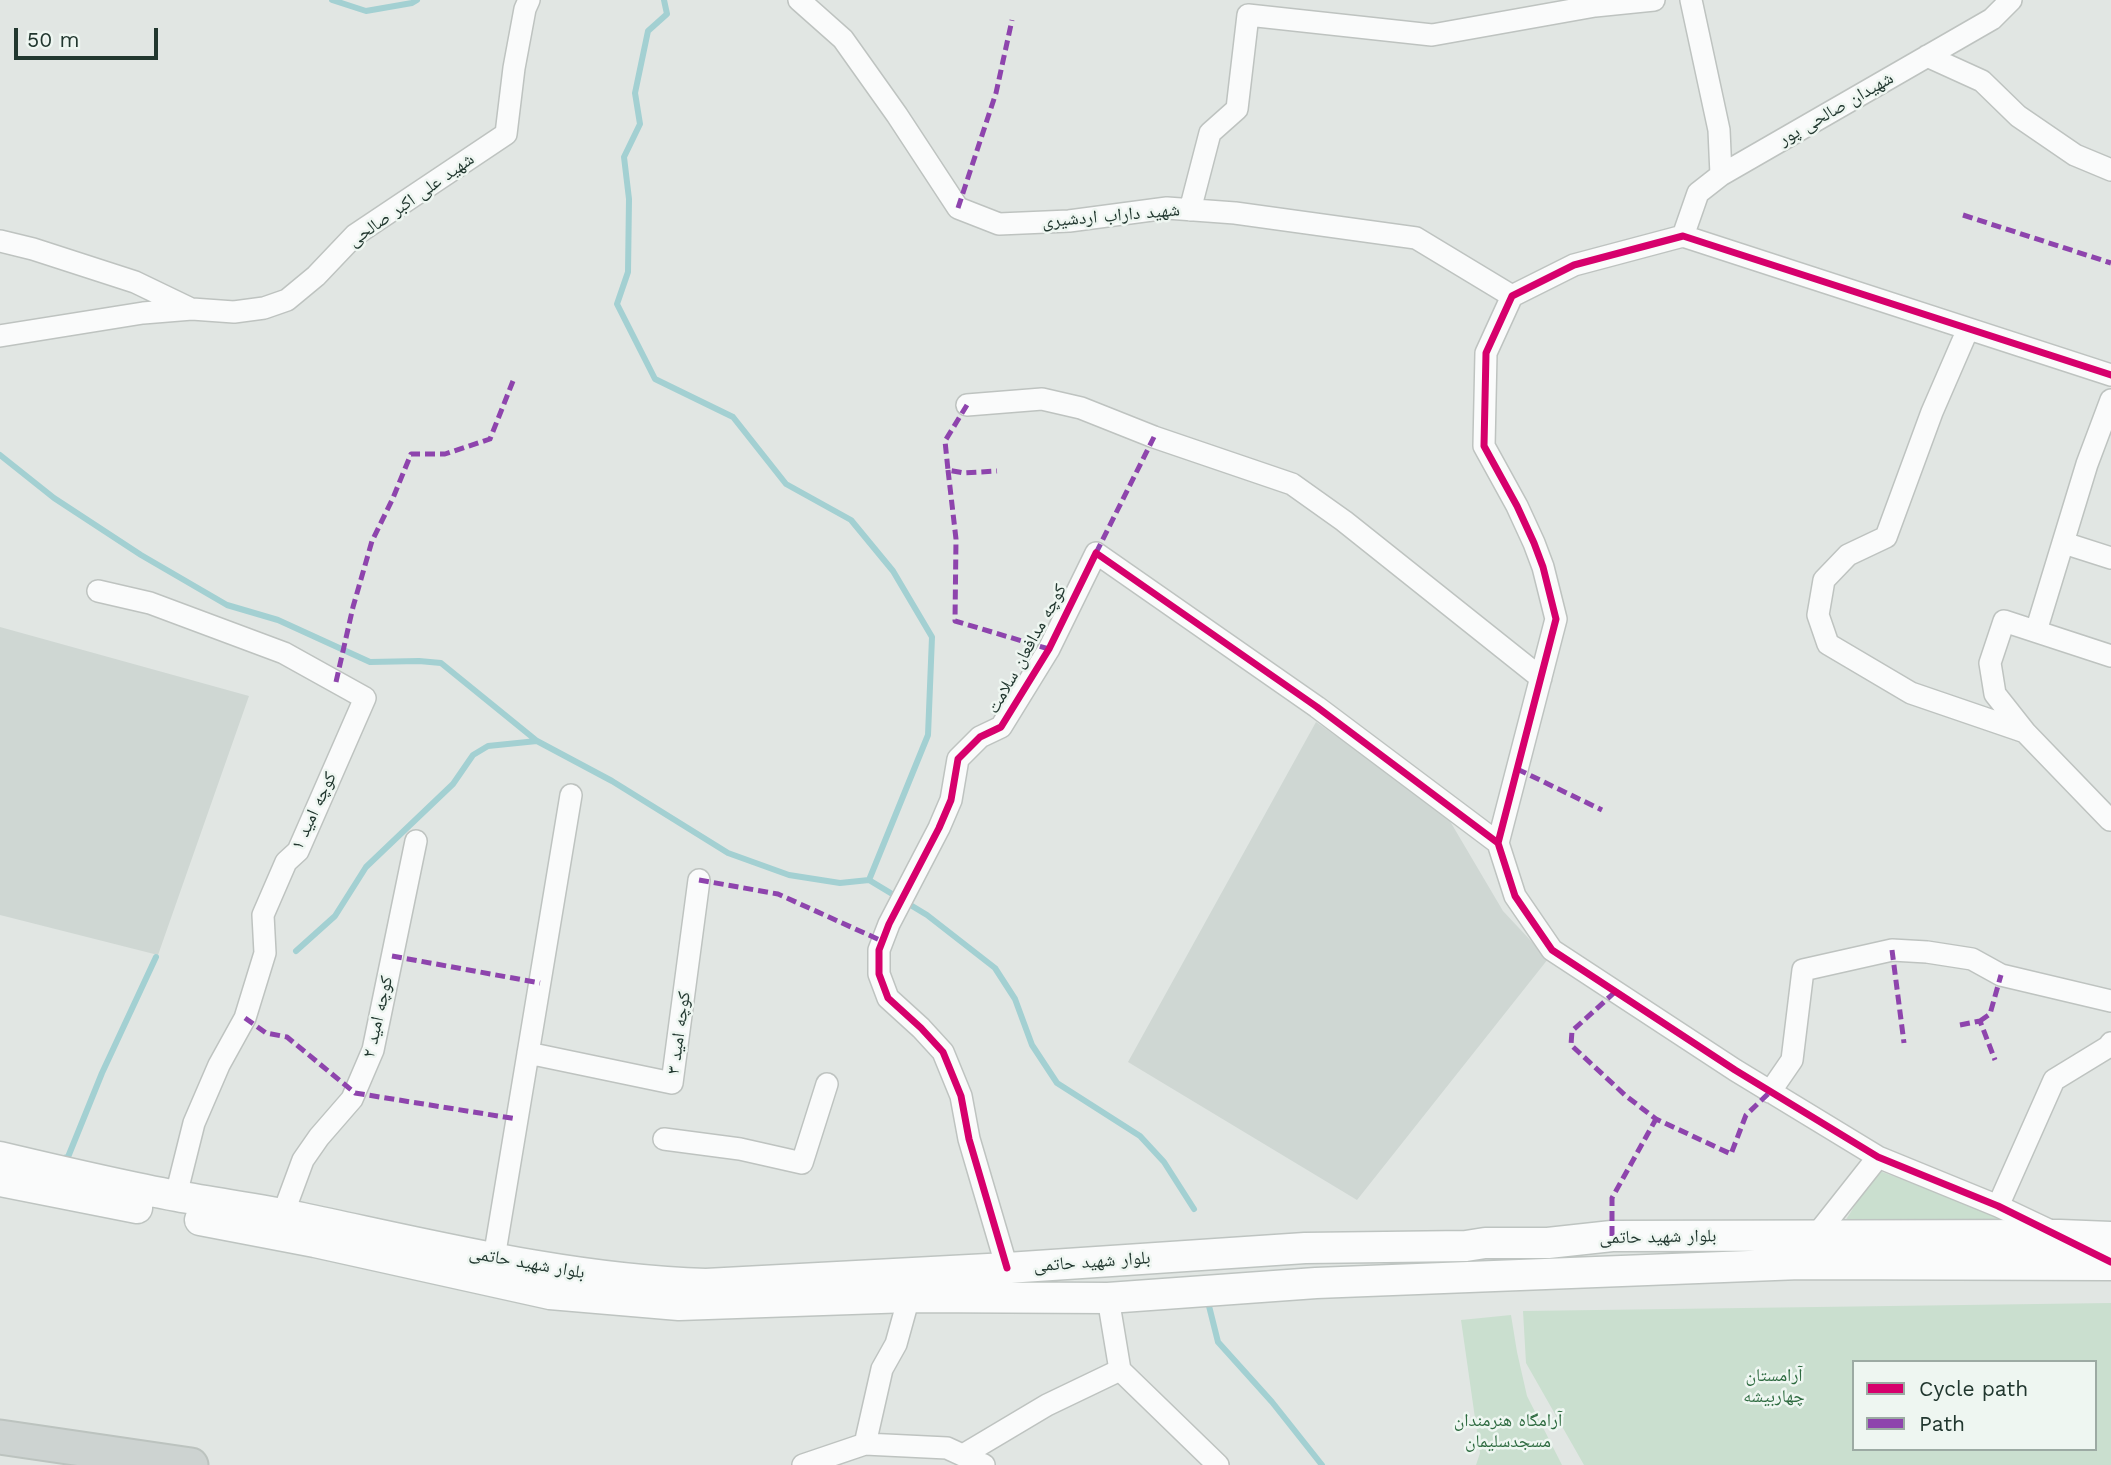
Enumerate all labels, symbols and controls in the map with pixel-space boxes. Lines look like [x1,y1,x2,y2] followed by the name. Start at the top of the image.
[18,14,161,58] scale bar
[27,27,79,52] text: 50 m
[1775,67,1897,151] street label: شهیدان صالحی پور
[344,148,478,252] street label: شهید علی اکبر صالحی
[1041,199,1181,233] street label: شهید داراب اردشیری
[982,581,1072,717] street label: کوچه مدافعان سلامت
[287,769,341,853] street label: کوچه امید ۱
[358,974,398,1060] street label: کوچه امید ۲
[663,990,695,1076] street label: کوچه امید ۳
[1599,1225,1717,1249] street label: بلوار شهید حاتمی
[468,1242,586,1284] street label: بلوار شهید حاتمی
[1033,1247,1151,1277] street label: بلوار شهید حاتمی
[1852,1360,2097,1451] legend
[1743,1365,1805,1408] park label: آرامستان چهاربیشه
[1919,1376,2028,1401] text: Cycle path
[1454,1410,1562,1452] park label: آرامگاه هنرمندان مسجدسلیمان
[1919,1411,1965,1436] text: Path

